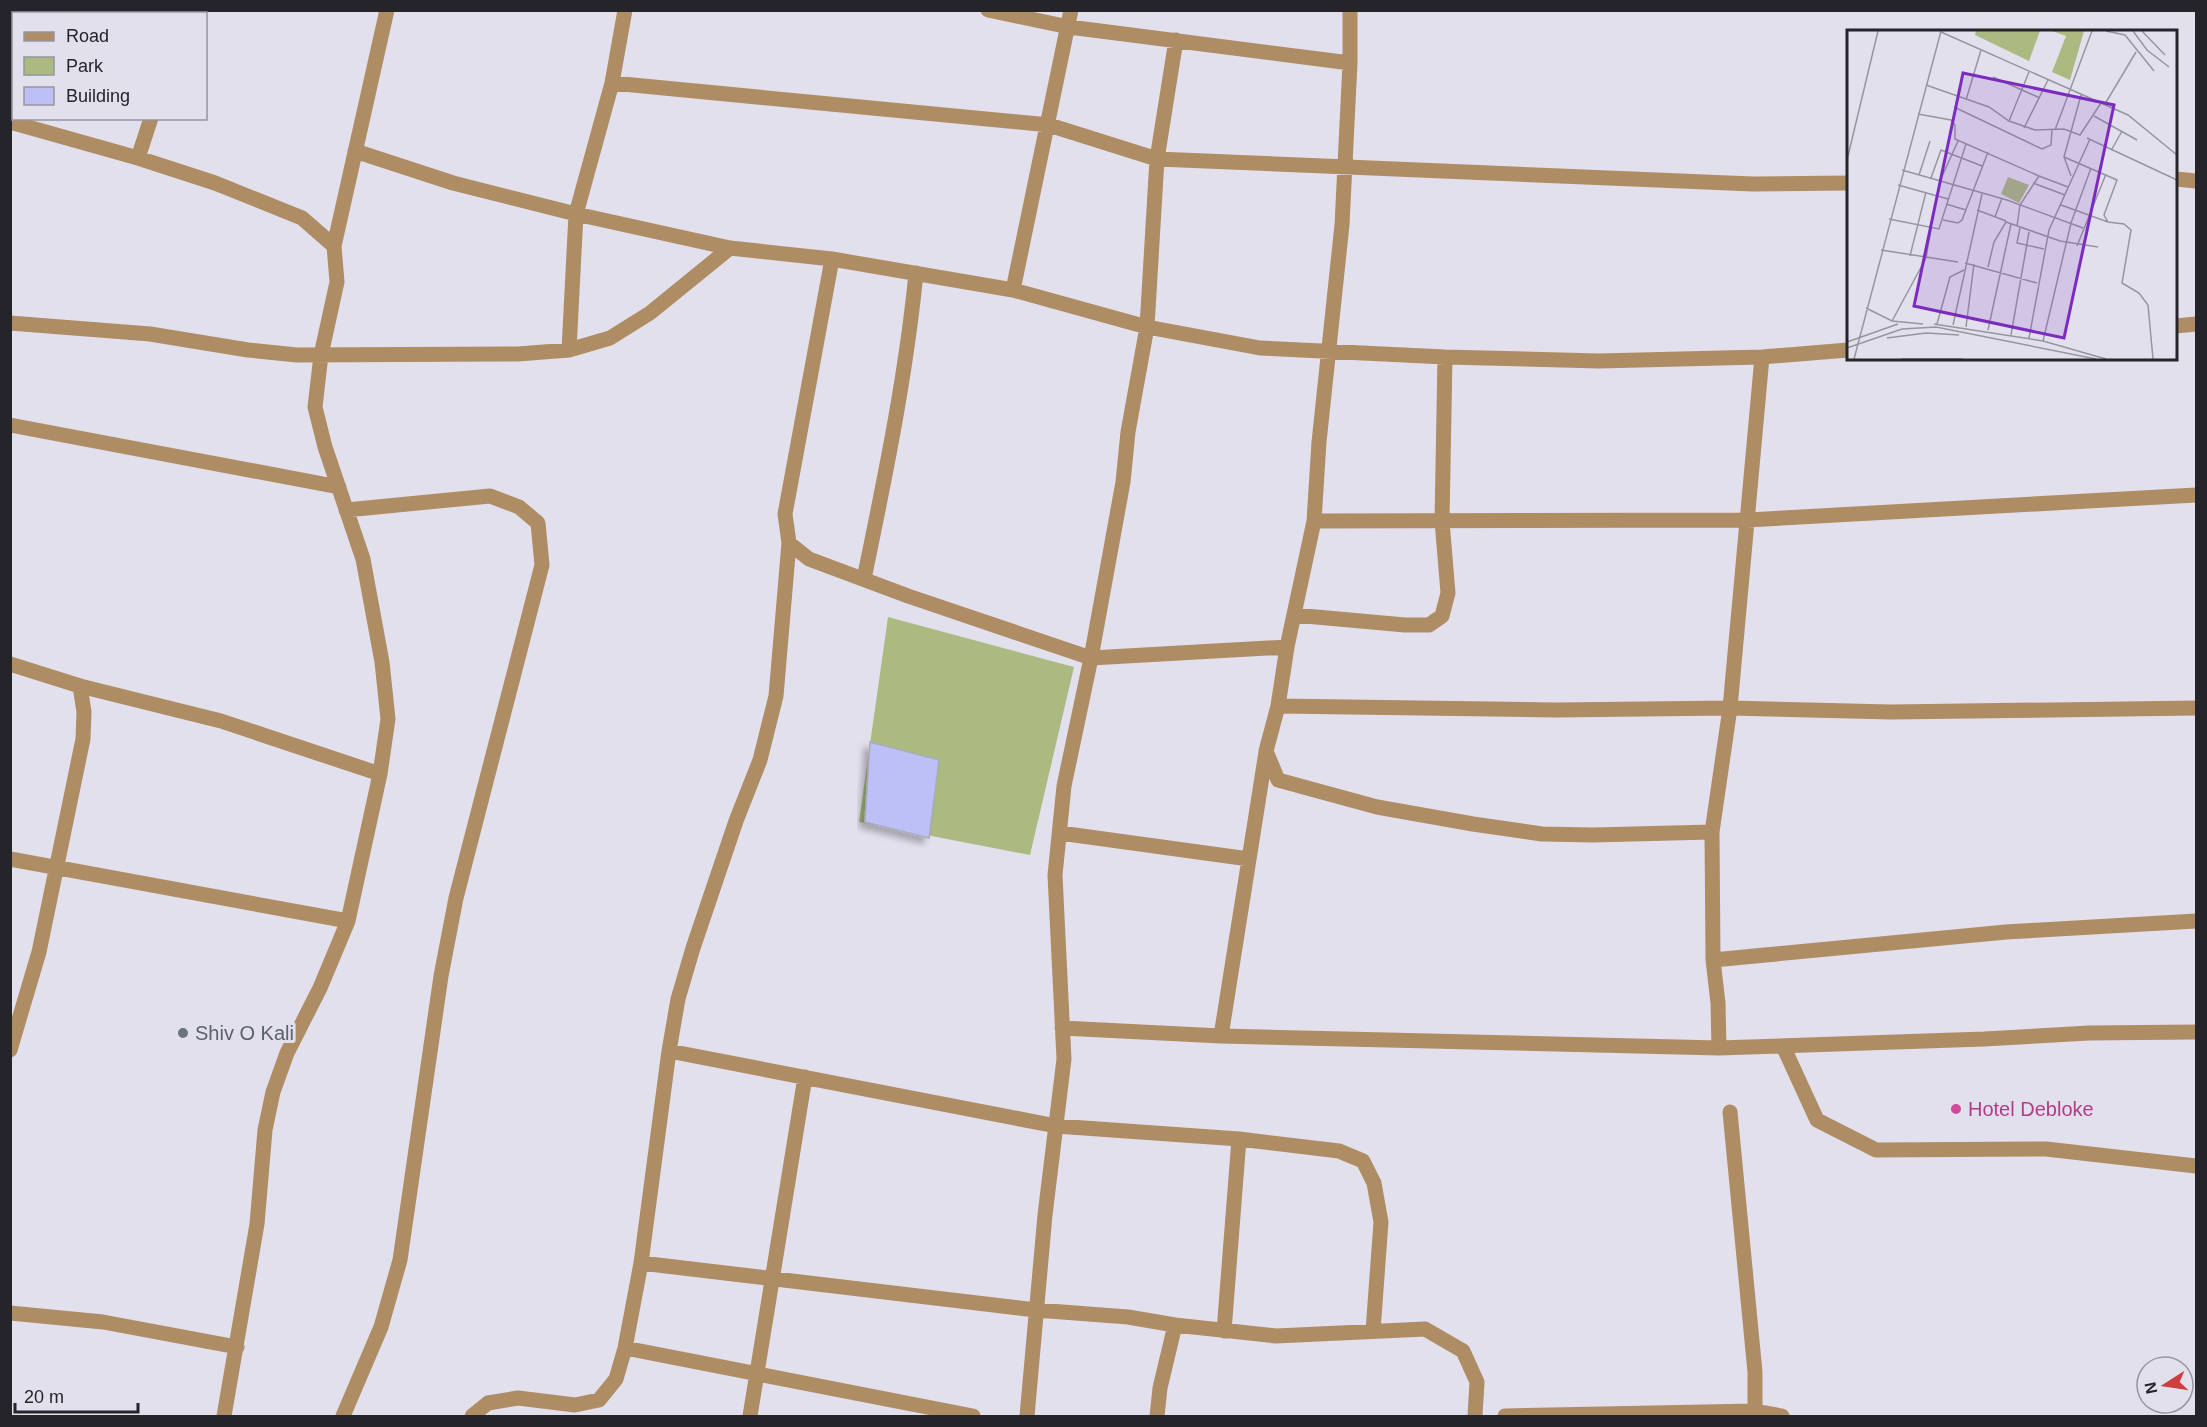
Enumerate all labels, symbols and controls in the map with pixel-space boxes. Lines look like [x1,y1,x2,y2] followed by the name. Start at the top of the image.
[12,12,207,120] legend
[66,26,109,46] text: Road
[1847,30,2177,360] inset map
[66,56,104,76] text: Park
[66,86,130,106] text: Building
[195,1022,294,1044] place label: Shiv O Kali
[176,1026,190,1040] marker: Shiv O Kali
[1968,1098,2094,1120] place label: Hotel Debloke
[1949,1102,1963,1116] marker: Hotel Debloke
[2135,1355,2195,1415] north arrow
[15,1376,138,1414] scale bar
[2141,1381,2160,1395] text: N
[24,1387,64,1407] text: 20 m

